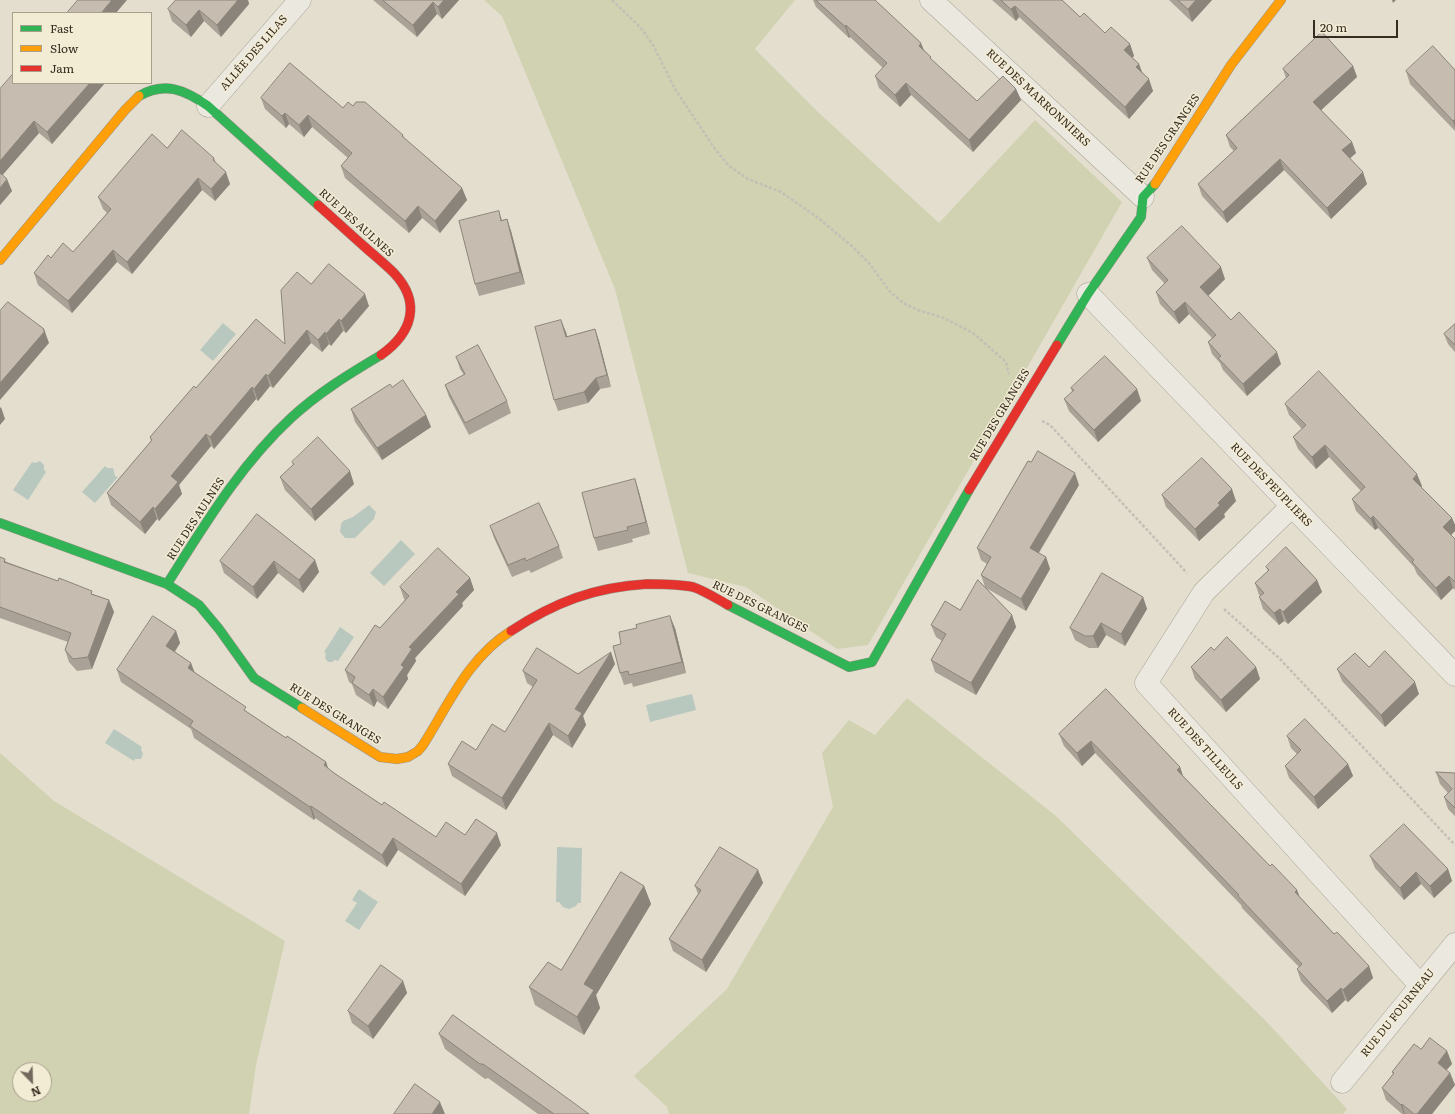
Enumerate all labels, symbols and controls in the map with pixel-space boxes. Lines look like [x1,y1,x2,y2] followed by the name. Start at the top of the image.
[12,12,152,84] legend
[1315,12,1400,38] scale bar
[218,13,290,93] street label: ALLÉE DES LILAS
[1320,18,1347,36] text: 20 m
[50,19,73,37] text: Fast
[50,39,78,57] text: Slow
[983,46,1093,150] street label: RUE DES MARRONNIERS
[50,59,74,77] text: Jam
[1133,92,1203,186] street label: RUE DES GRANGES
[316,186,396,260] street label: RUE DES AULNES
[967,367,1033,463] street label: RUE DES GRANGES
[1228,440,1314,530] street label: RUE DES PEUPLIERS
[164,475,228,563] street label: RUE DES AULNES
[710,578,810,636] street label: RUE DES GRANGES
[287,681,383,747] street label: RUE DES GRANGES
[1165,705,1245,793] street label: RUE DES TILLEULS
[1358,966,1438,1060] street label: RUE DU FOURNEAU
[12,1062,52,1102] north arrow
[29,1083,44,1101] text: N

